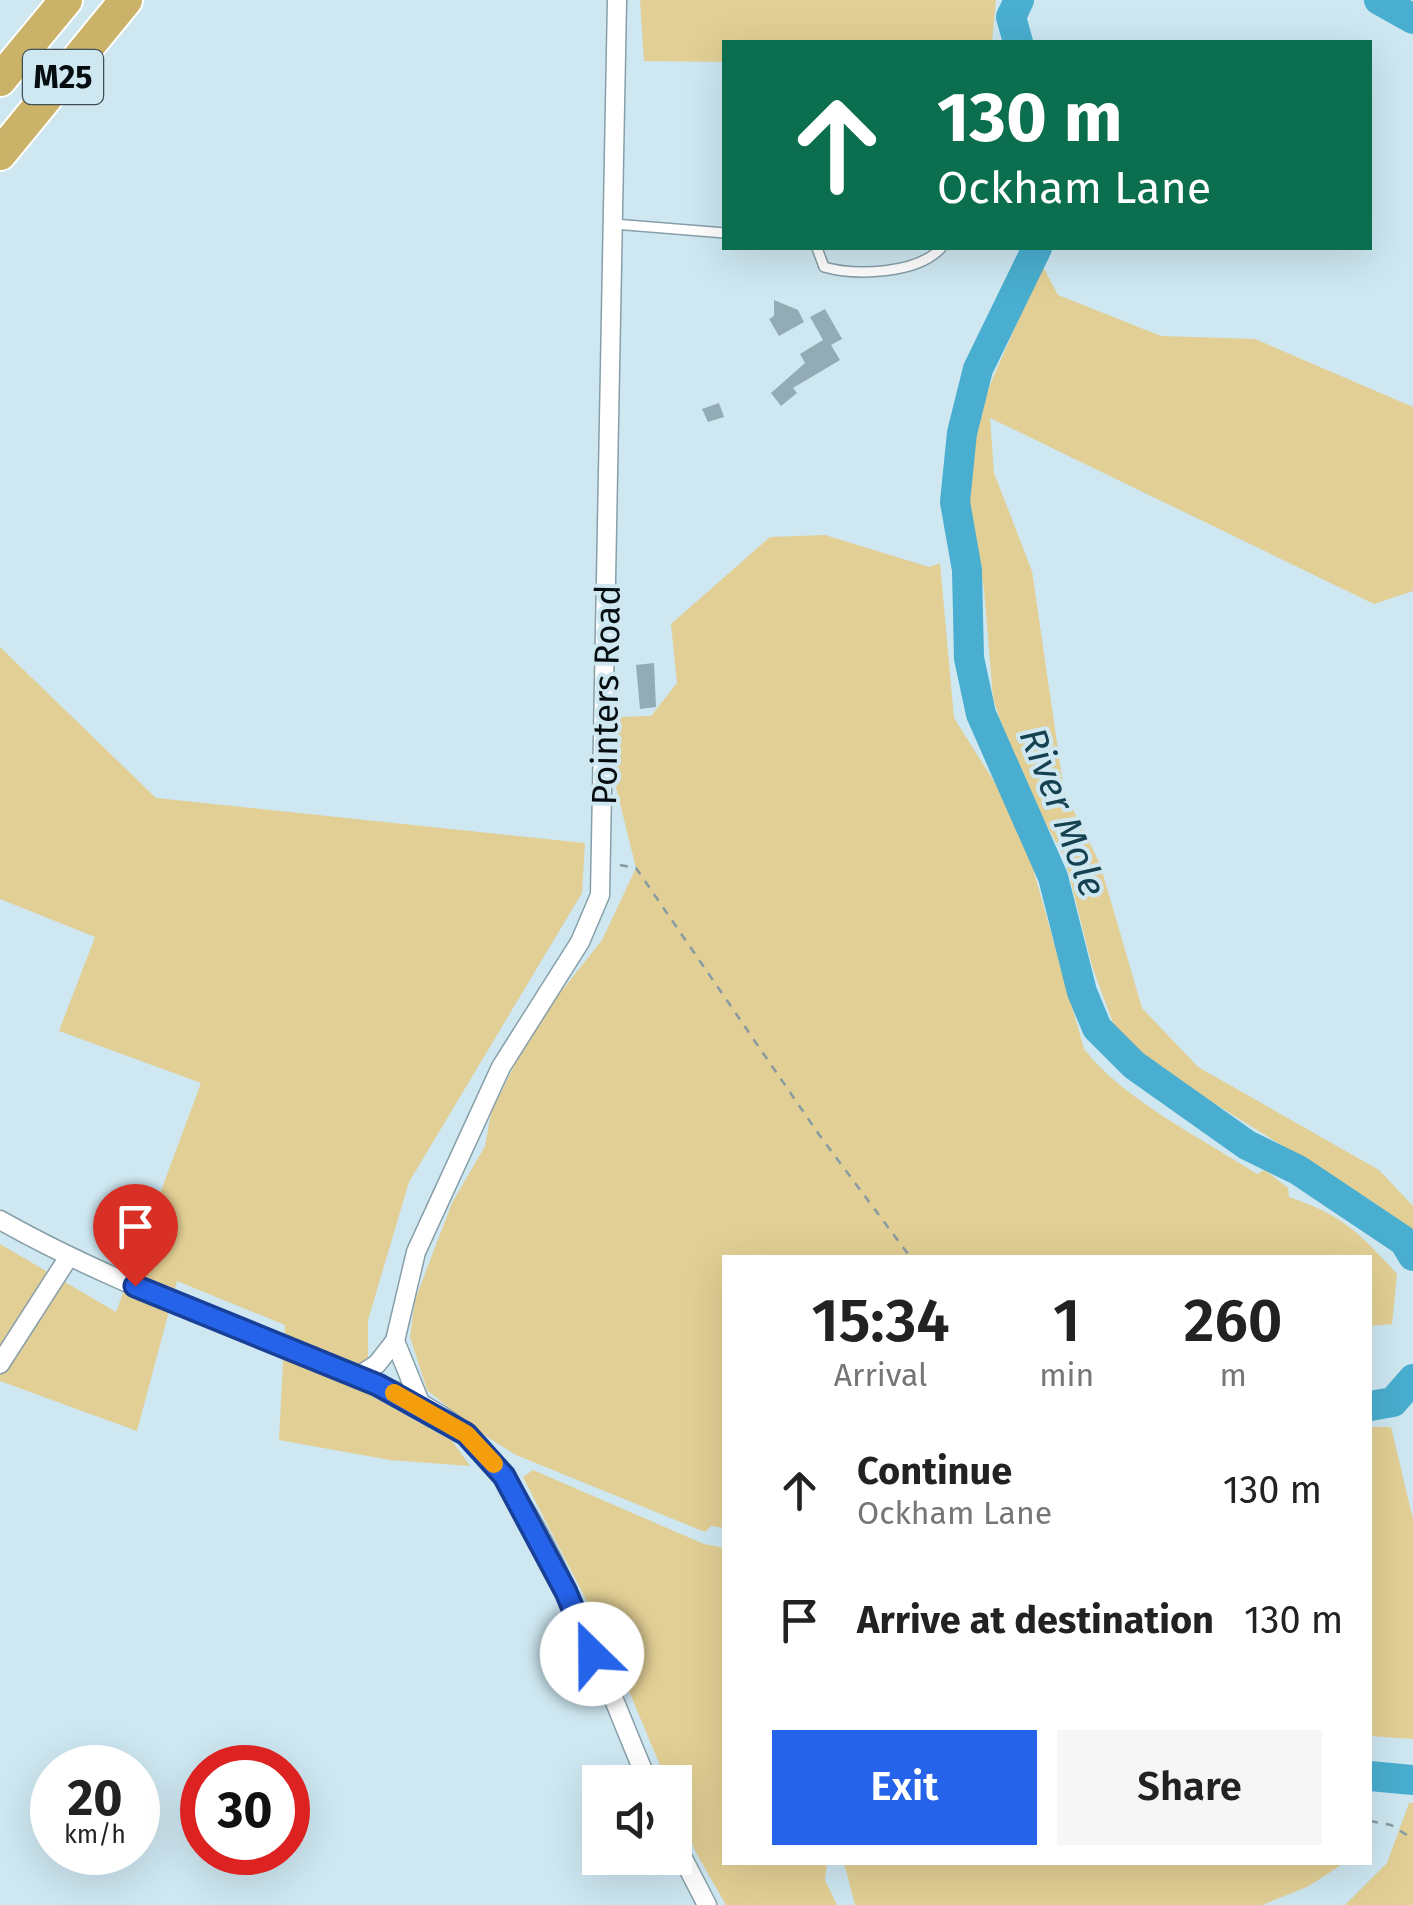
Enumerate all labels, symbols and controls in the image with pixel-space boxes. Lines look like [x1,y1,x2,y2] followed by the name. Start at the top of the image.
[23,50,103,104] road number: M25
[937,76,1123,160] text: 130 m
[772,80,902,210] icon: ahead
[937,161,1211,215] text: Ockham Lane
[583,584,629,806] street label: Pointers Road
[1010,721,1116,903] water label: River Mole
[93,1184,178,1287] pin
[108,1199,163,1254] icon: arrive
[811,1285,950,1357] text: 15:34
[1053,1285,1080,1357] text: 1
[1184,1285,1283,1357] text: 260
[834,1356,927,1394] text: Arrival
[1039,1356,1094,1394] text: min
[1219,1356,1247,1394] text: m
[857,1448,1012,1494] text: Continue
[772,1463,827,1518] icon: ahead
[1223,1467,1322,1513] text: 130 m
[857,1494,1052,1532] text: Ockham Lane
[772,1593,827,1648] icon: arrive
[857,1597,1214,1643] text: Arrive at destination
[1244,1597,1343,1643] text: 130 m
[540,1602,644,1706] position arrow
[772,1730,1037,1845] button: Exit
[1057,1730,1322,1845] button: Share
[180,1745,310,1875] speed limit sign: 30
[582,1765,692,1875] map controls
[582,1765,692,1875] button: sound
[67,1768,123,1828] text: 20
[64,1820,126,1850] text: km/h

